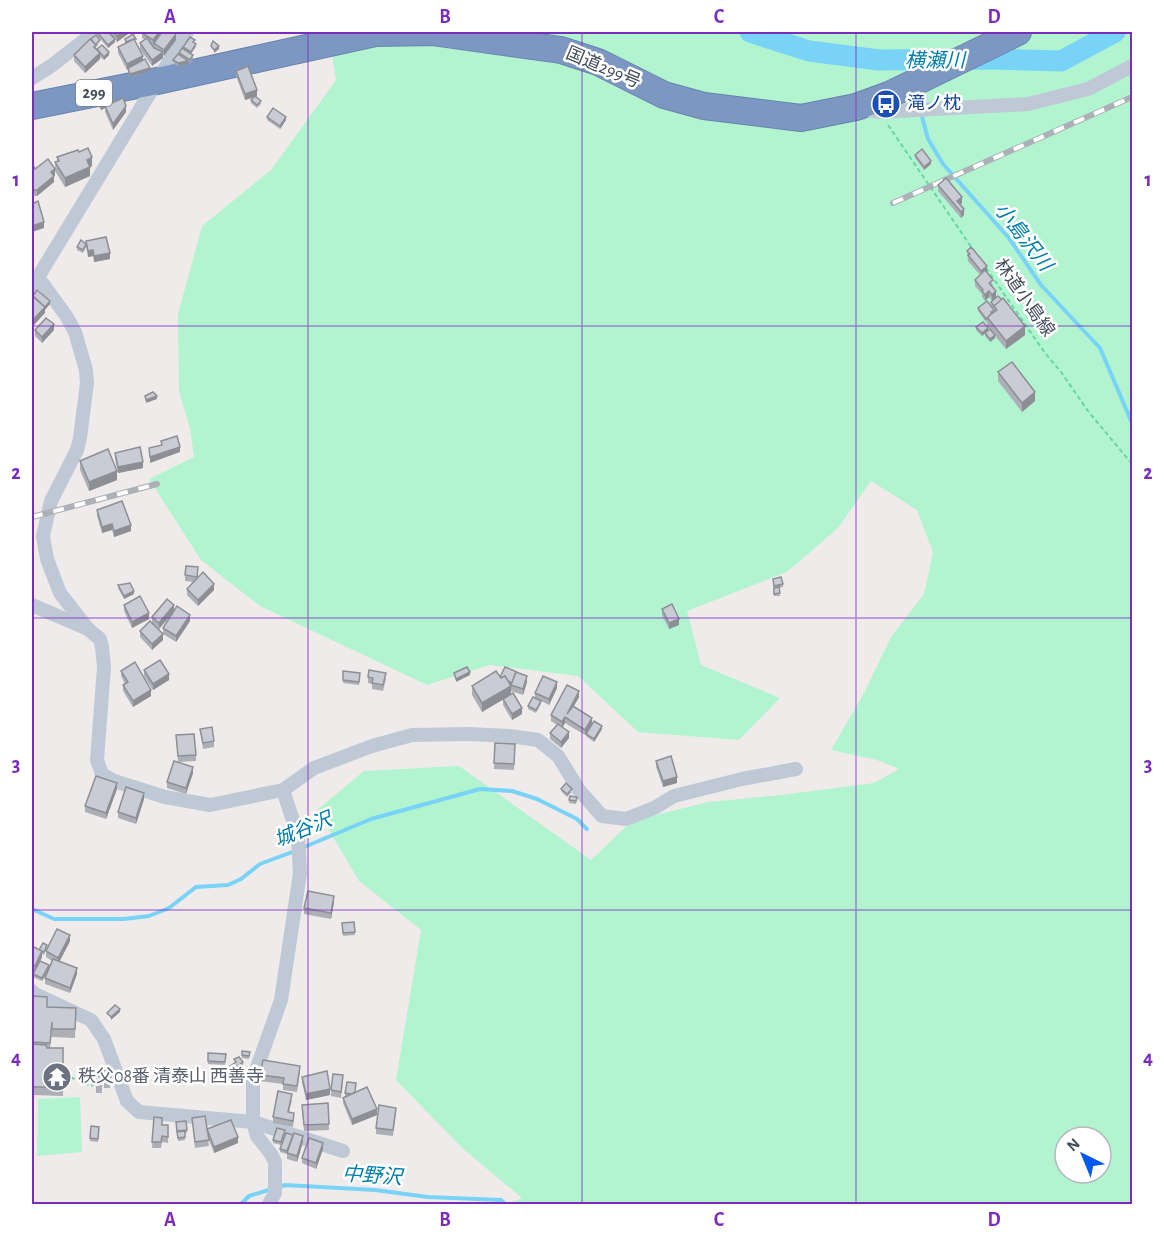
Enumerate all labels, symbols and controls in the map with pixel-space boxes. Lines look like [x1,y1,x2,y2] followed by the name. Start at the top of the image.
[164,7,176,27] text: A
[439,7,451,27] text: B
[714,7,725,27] text: C
[987,7,1001,27] text: D
[563,42,644,92] street label: 国道299号
[905,50,967,71] water label: 横瀬川
[76,80,112,106] road number: 299
[870,88,902,120] bus stop icon: 滝ノ枕
[907,94,961,113] place label: 滝ノ枕
[12,170,20,190] text: 1
[1144,170,1152,190] text: 1
[990,199,1058,276] water label: 小島沢川
[991,255,1059,340] street label: 林道小島線
[11,463,21,483] text: 2
[1143,463,1153,483] text: 2
[12,755,20,775] text: 3
[1144,755,1152,775] text: 3
[271,807,337,851] water label: 城谷沢
[11,1048,21,1068] text: 4
[1143,1048,1153,1068] text: 4
[41,1061,73,1093] temple icon: 秩父08番 清泰山 西善寺
[78,1066,264,1086] place label: 秩父08番 清泰山 西善寺
[1053,1125,1113,1185] north arrow
[1064,1135,1083,1154] text: N
[341,1163,406,1188] water label: 中野沢
[164,1210,176,1230] text: A
[439,1210,451,1230] text: B
[714,1210,725,1230] text: C
[987,1210,1001,1230] text: D

